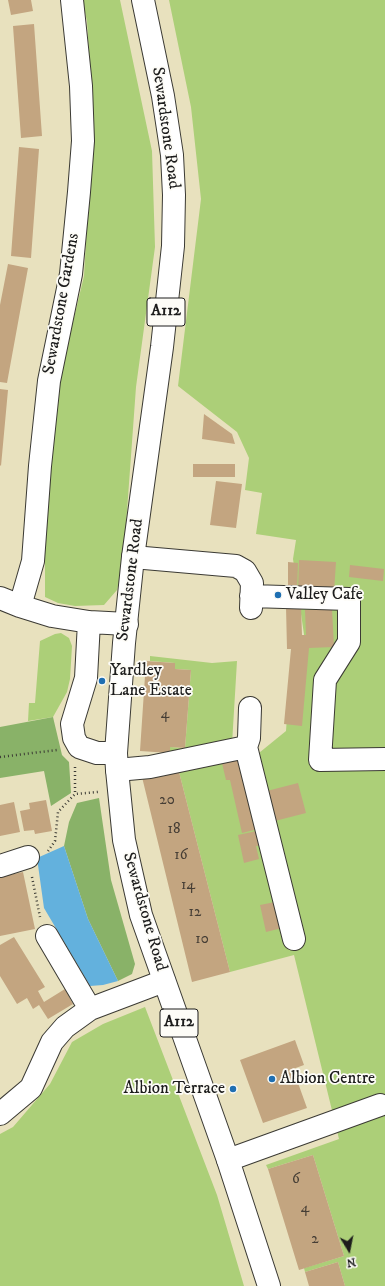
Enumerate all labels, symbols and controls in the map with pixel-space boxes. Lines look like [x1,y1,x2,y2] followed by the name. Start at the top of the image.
[146,66,184,190] street label: Sewardstone Road
[40,232,84,376] street label: Sewardstone Gardens
[147,298,185,326] road number: A112
[113,518,149,642] street label: Sewardstone Road
[286,585,363,605] place label: Valley Cafe
[273,590,283,600] marker: Valley Cafe
[110,661,192,701] place label: Yardley Lane Estate
[97,676,107,686] marker: Yardley Lane Estate
[161,706,169,724] house number: 4
[159,792,175,810] house number: 20
[167,821,181,839] house number: 18
[174,847,188,865] house number: 16
[117,850,171,974] street label: Sewardstone Road
[181,877,195,895] house number: 14
[189,904,201,922] house number: 12
[195,931,209,949] house number: 10
[160,1009,198,1037] road number: A112
[280,1069,375,1089] place label: Albion Centre
[267,1074,277,1084] marker: Albion Centre
[124,1079,225,1099] place label: Albion Terrace
[228,1084,238,1094] marker: Albion Terrace
[292,1171,300,1189] house number: 6
[301,1200,309,1218] house number: 4
[329,1230,369,1270] north arrow
[311,1231,319,1249] house number: 2
[345,1254,357,1269] text: N

